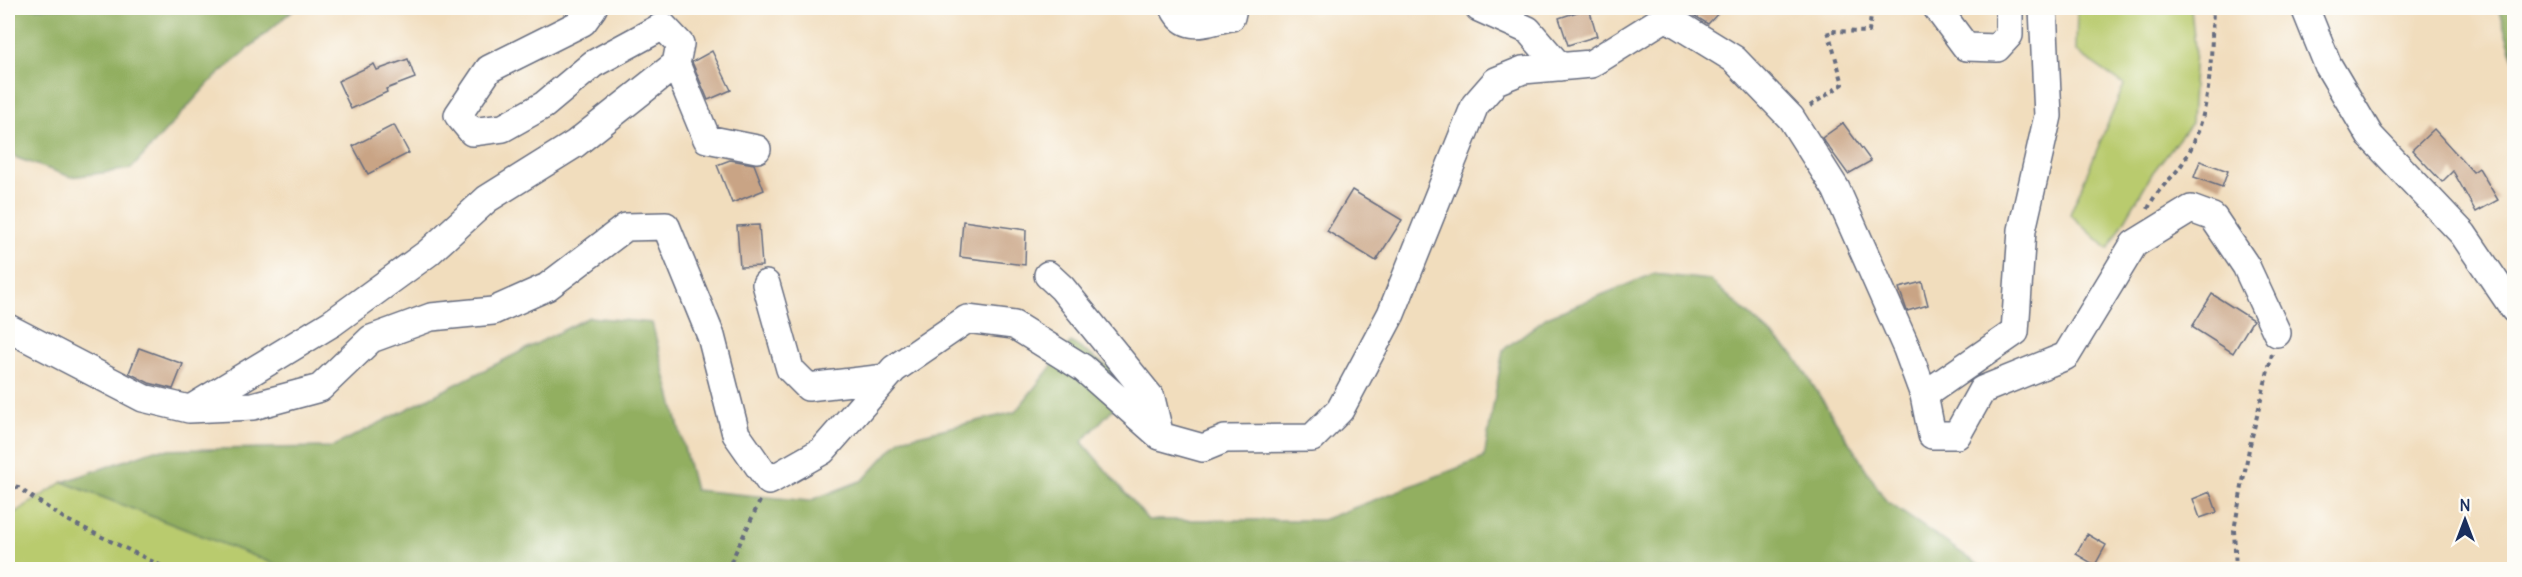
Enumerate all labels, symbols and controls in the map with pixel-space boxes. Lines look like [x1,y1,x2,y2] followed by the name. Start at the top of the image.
[2435,490,2495,550] north arrow
[2459,495,2471,515] text: N

